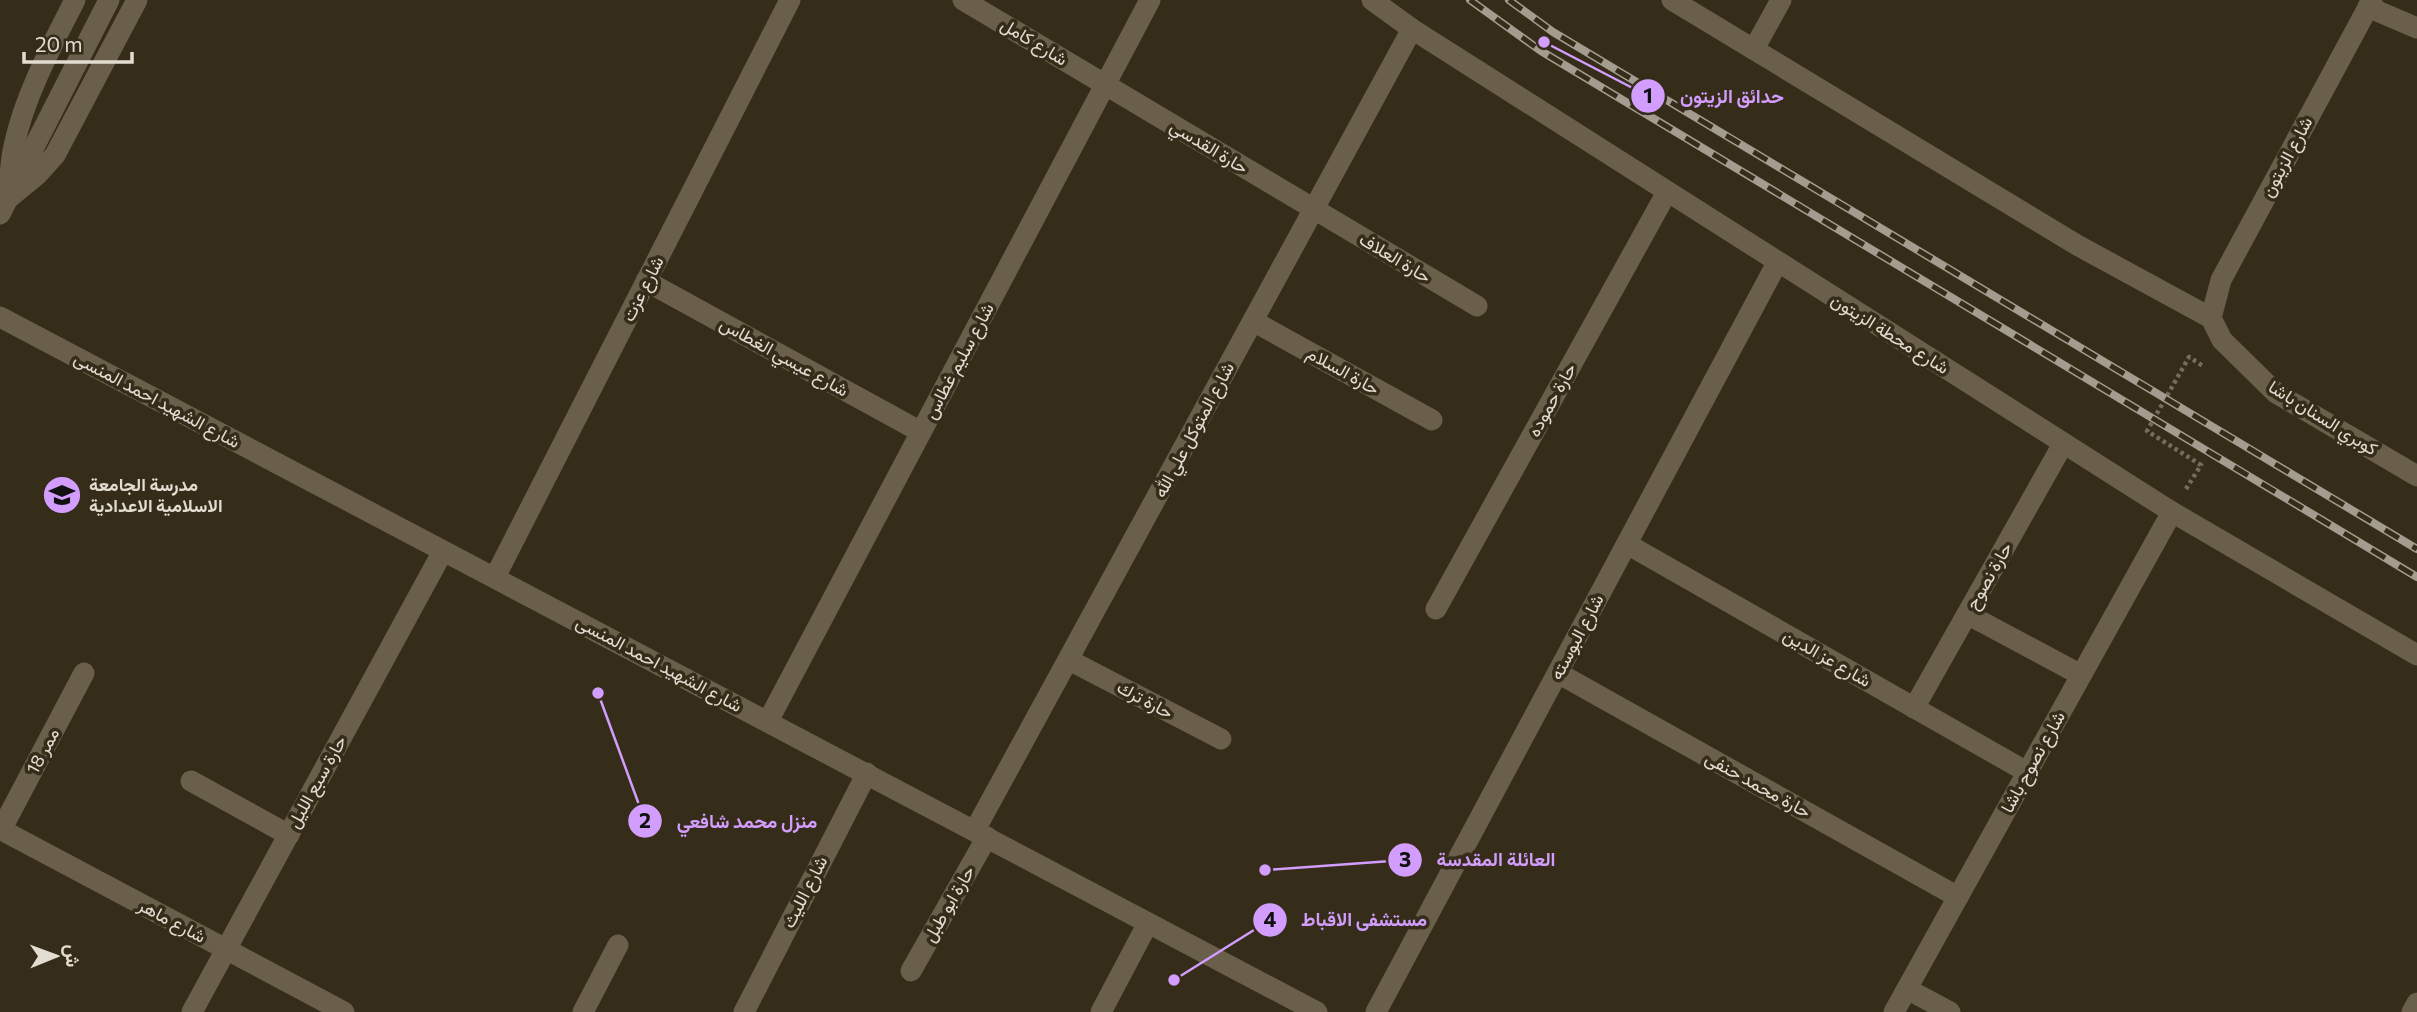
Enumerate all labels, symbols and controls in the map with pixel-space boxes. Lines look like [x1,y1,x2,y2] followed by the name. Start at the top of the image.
[996,13,1072,71] street label: شارع كامل
[24,21,133,65] scale bar
[35,31,83,56] text: 20 m
[1631,76,1798,116] callout: حدائق الزيتون
[1643,82,1653,107] text: 1
[1680,84,1784,109] text: حدائق الزيتون
[2256,112,2318,202] street label: شارع الزيتون
[1164,114,1253,182] street label: حارة القدسي
[1355,227,1435,288] street label: حارة العلاف
[616,252,670,326] street label: شارع عزت
[1826,288,1954,380] street label: شارع محطة الزيتون
[918,299,1000,423] street label: شارع سليم غطاس
[714,312,853,405] street label: شارع عيسي الغطاس
[1302,341,1384,401] street label: حارة السلام
[70,346,244,454] street label: شارع الشهيد احمد المنسى
[1148,358,1242,503] street label: شارع المتوكل علي الله
[1522,359,1581,441] street label: حارة حموده
[2262,375,2382,464] street label: كوبري السنان باشا
[89,473,223,517] place label: مدرسة الجامعة الاسلامية الاعدادية
[41,474,83,516] school or university icon: مدرسة الجامعة الاسلامية الاعدادية
[1960,538,2018,614] street label: حارة نصوح
[1544,590,1610,684] street label: شارع البوسته
[572,610,746,718] street label: شارع الشهيد احمد المنسى
[1779,623,1875,693] street label: شارع عز الدين
[1113,675,1177,724] street label: حارة ترك
[1995,707,2071,817] street label: شارع نصوح باشا
[21,724,64,778] street label: ممر 18
[282,731,352,833] street label: حارة سبع الليل
[1701,746,1815,823] street label: حارة محمد حنفى
[627,801,831,841] callout: منزل محمد شافعي
[639,807,651,832] text: 2
[677,809,817,838] text: منزل محمد شافعي
[1388,840,1570,880] callout: العائلة المقدسة
[1399,846,1411,871] text: 3
[1436,847,1556,870] text: العائلة المقدسة
[777,852,833,932] street label: شارع الليث
[918,861,980,946] street label: حارة ابو طبل
[133,893,210,949] street label: شارع ماهر
[1252,900,1441,940] callout: مستشفى الاقباط
[1264,906,1277,931] text: 4
[1301,907,1427,931] text: مستشفى الاقباط
[21,921,91,991] north arrow
[61,944,85,967] text: ش

